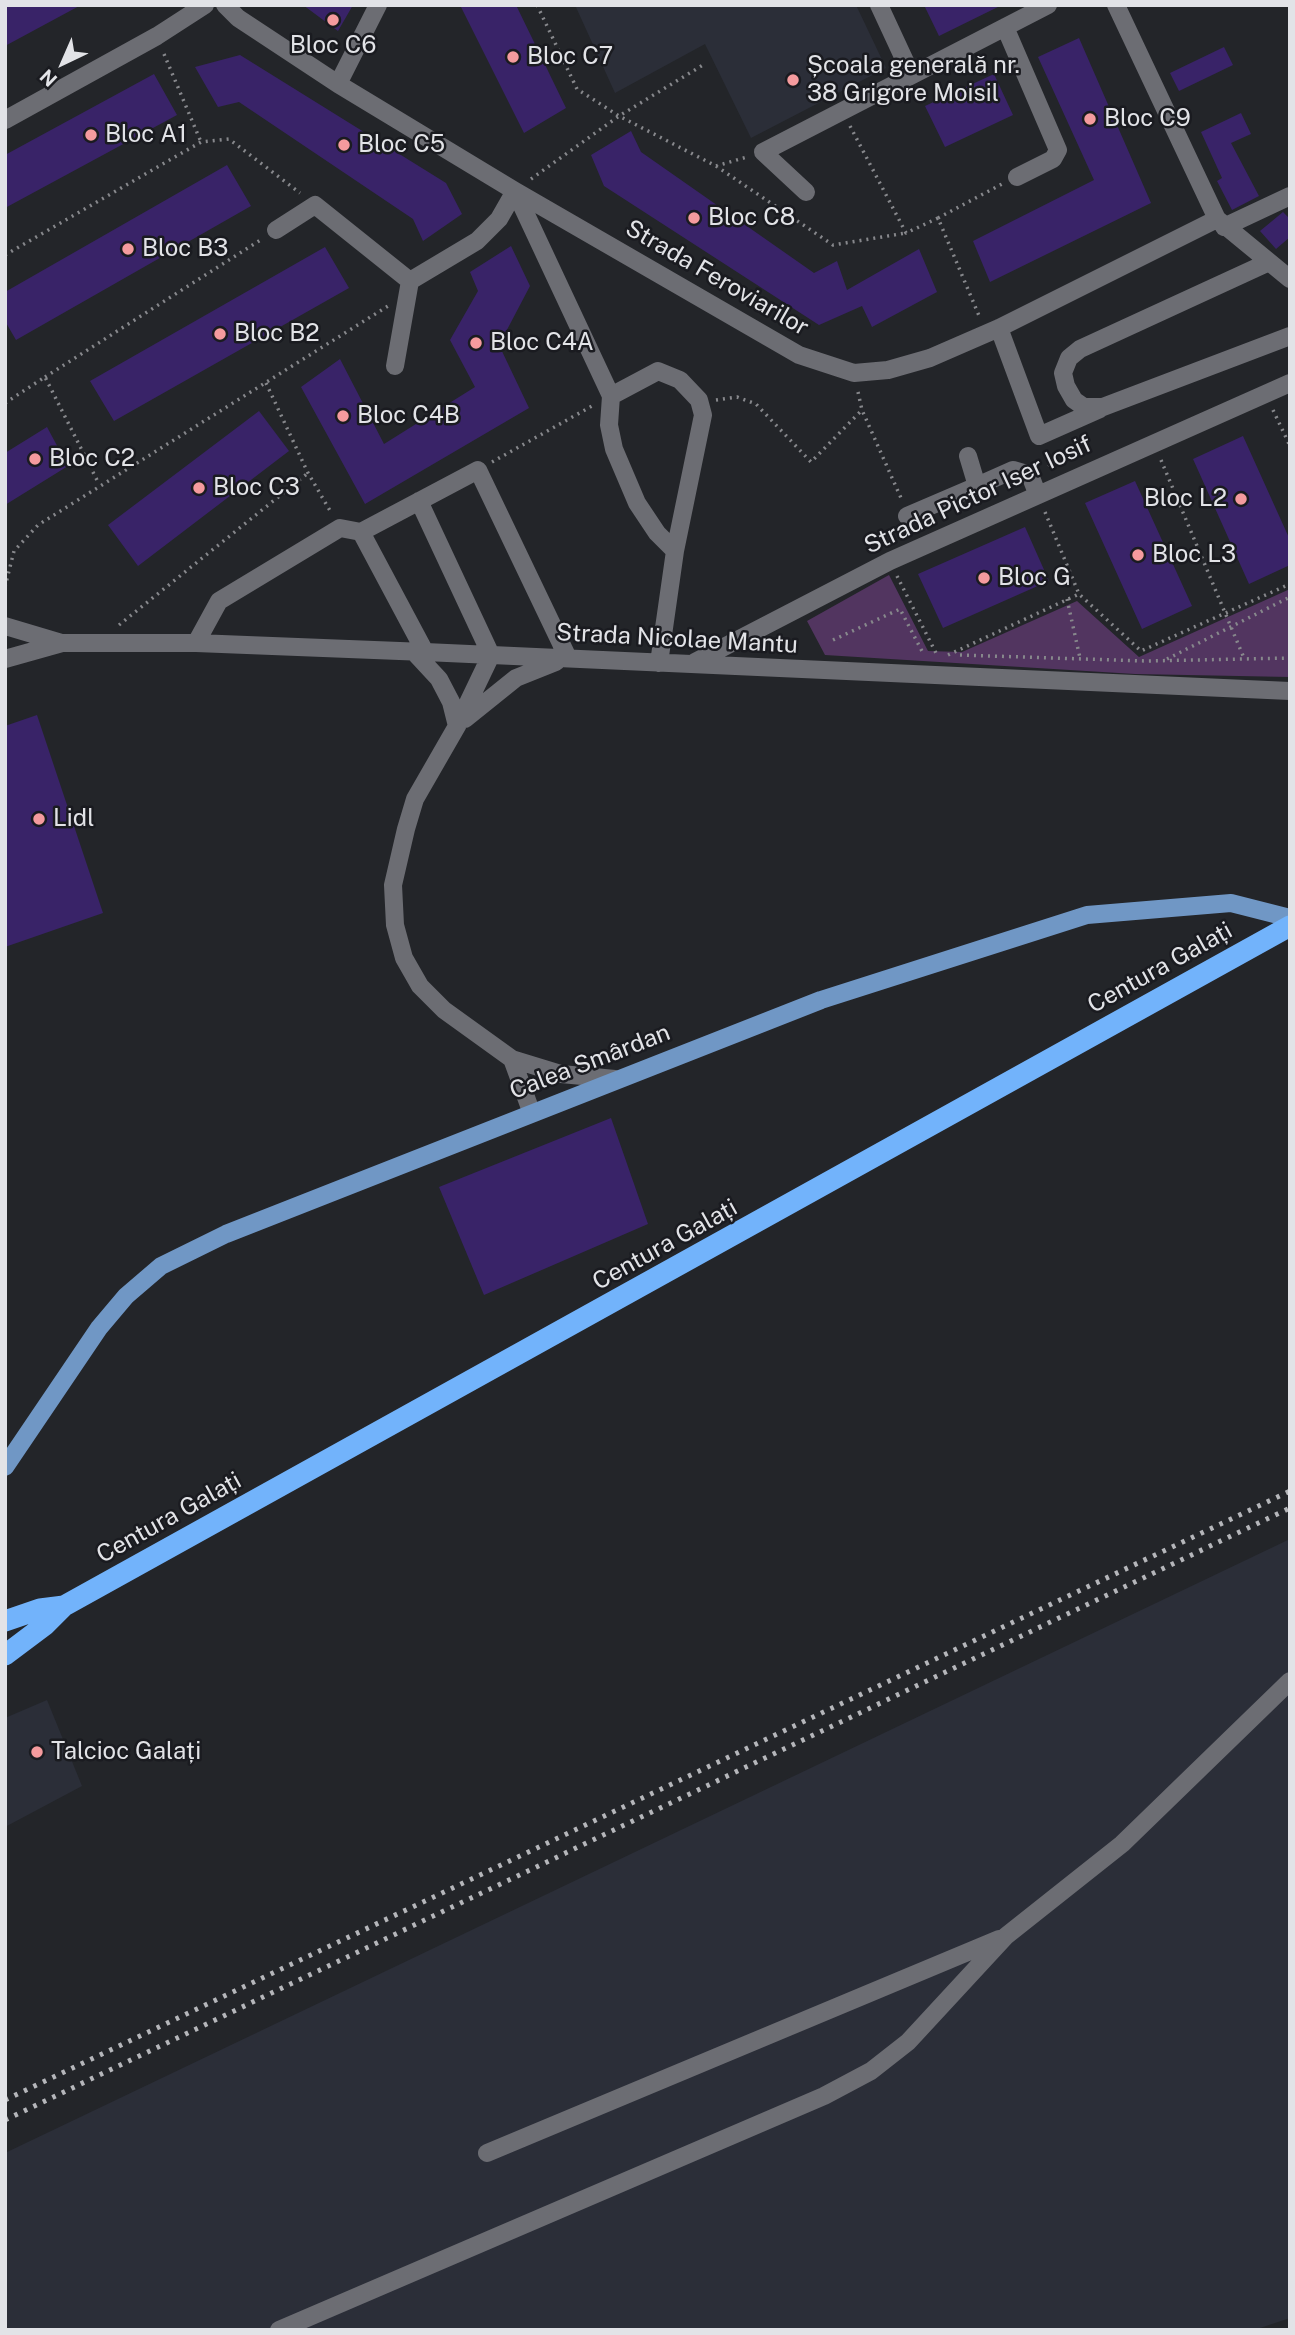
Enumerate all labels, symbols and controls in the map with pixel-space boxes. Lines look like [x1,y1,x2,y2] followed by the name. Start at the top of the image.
[325,12,341,28] marker: Bloc C6
[28,28,98,98] north arrow
[290,32,376,60] place label: Bloc C6
[527,43,613,71] place label: Bloc C7
[505,49,521,65] marker: Bloc C7
[807,52,1020,108] place label: Școala generală nr. 38 Grigore Moisil
[35,65,61,91] text: N
[785,72,801,88] marker: Școala generală nr. 38 Grigore Moisil
[1104,105,1191,133] place label: Bloc C9
[1082,111,1098,127] marker: Bloc C9
[105,121,187,149] place label: Bloc A1
[83,127,99,143] marker: Bloc A1
[358,131,445,159] place label: Bloc C5
[336,137,352,153] marker: Bloc C5
[708,204,795,232] place label: Bloc C8
[686,210,702,226] marker: Bloc C8
[620,214,814,342] street label: Strada Feroviarilor
[142,235,228,263] place label: Bloc B3
[120,241,136,257] marker: Bloc B3
[234,320,320,348] place label: Bloc B2
[212,326,228,342] marker: Bloc B2
[490,329,594,357] place label: Bloc C4A
[468,335,484,351] marker: Bloc C4A
[357,402,460,430] place label: Bloc C4B
[335,408,351,424] marker: Bloc C4B
[860,430,1096,560] street label: Strada Pictor Iser Iosif
[49,445,135,473] place label: Bloc C2
[27,451,43,467] marker: Bloc C2
[213,474,300,502] place label: Bloc C3
[191,480,207,496] marker: Bloc C3
[1144,485,1227,513] place label: Bloc L2
[1233,491,1249,507] marker: Bloc L2
[1152,541,1236,569] place label: Bloc L3
[1130,547,1146,563] marker: Bloc L3
[998,564,1071,592] place label: Bloc G
[976,570,992,586] marker: Bloc G
[555,618,799,660] street label: Strada Nicolae Mantu
[53,805,95,833] place label: Lidl
[31,811,47,827] marker: Lidl
[1083,916,1237,1020] street label: Centura Galați
[506,1018,674,1106] street label: Calea Smârdan
[588,1193,742,1297] street label: Centura Galați
[92,1466,246,1570] street label: Centura Galați
[51,1738,201,1766] place label: Talcioc Galați
[29,1744,45,1760] marker: Talcioc Galați

